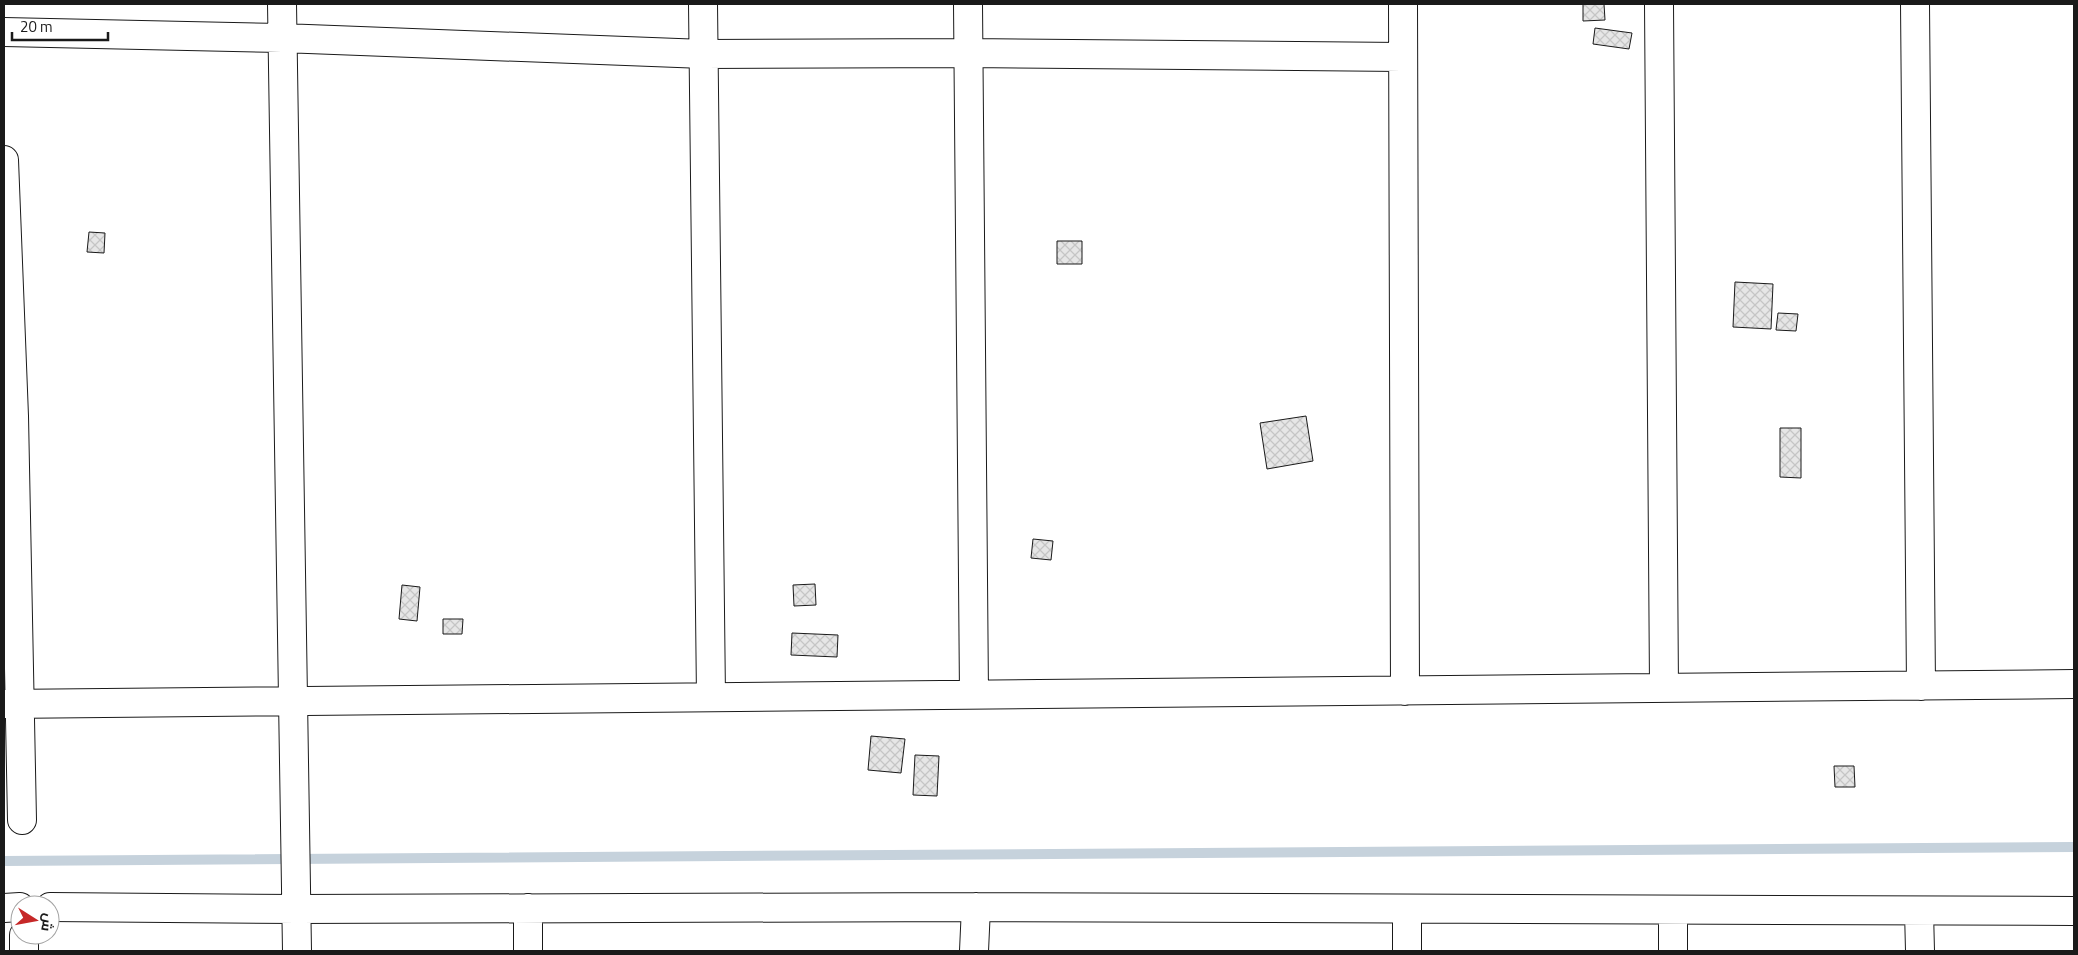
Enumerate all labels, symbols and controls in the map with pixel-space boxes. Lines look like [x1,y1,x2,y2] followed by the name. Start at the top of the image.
[12,10,109,42] scale bar
[20,15,53,38] text: 20 m
[10,895,60,945] north arrow
[36,912,60,933] text: ش

